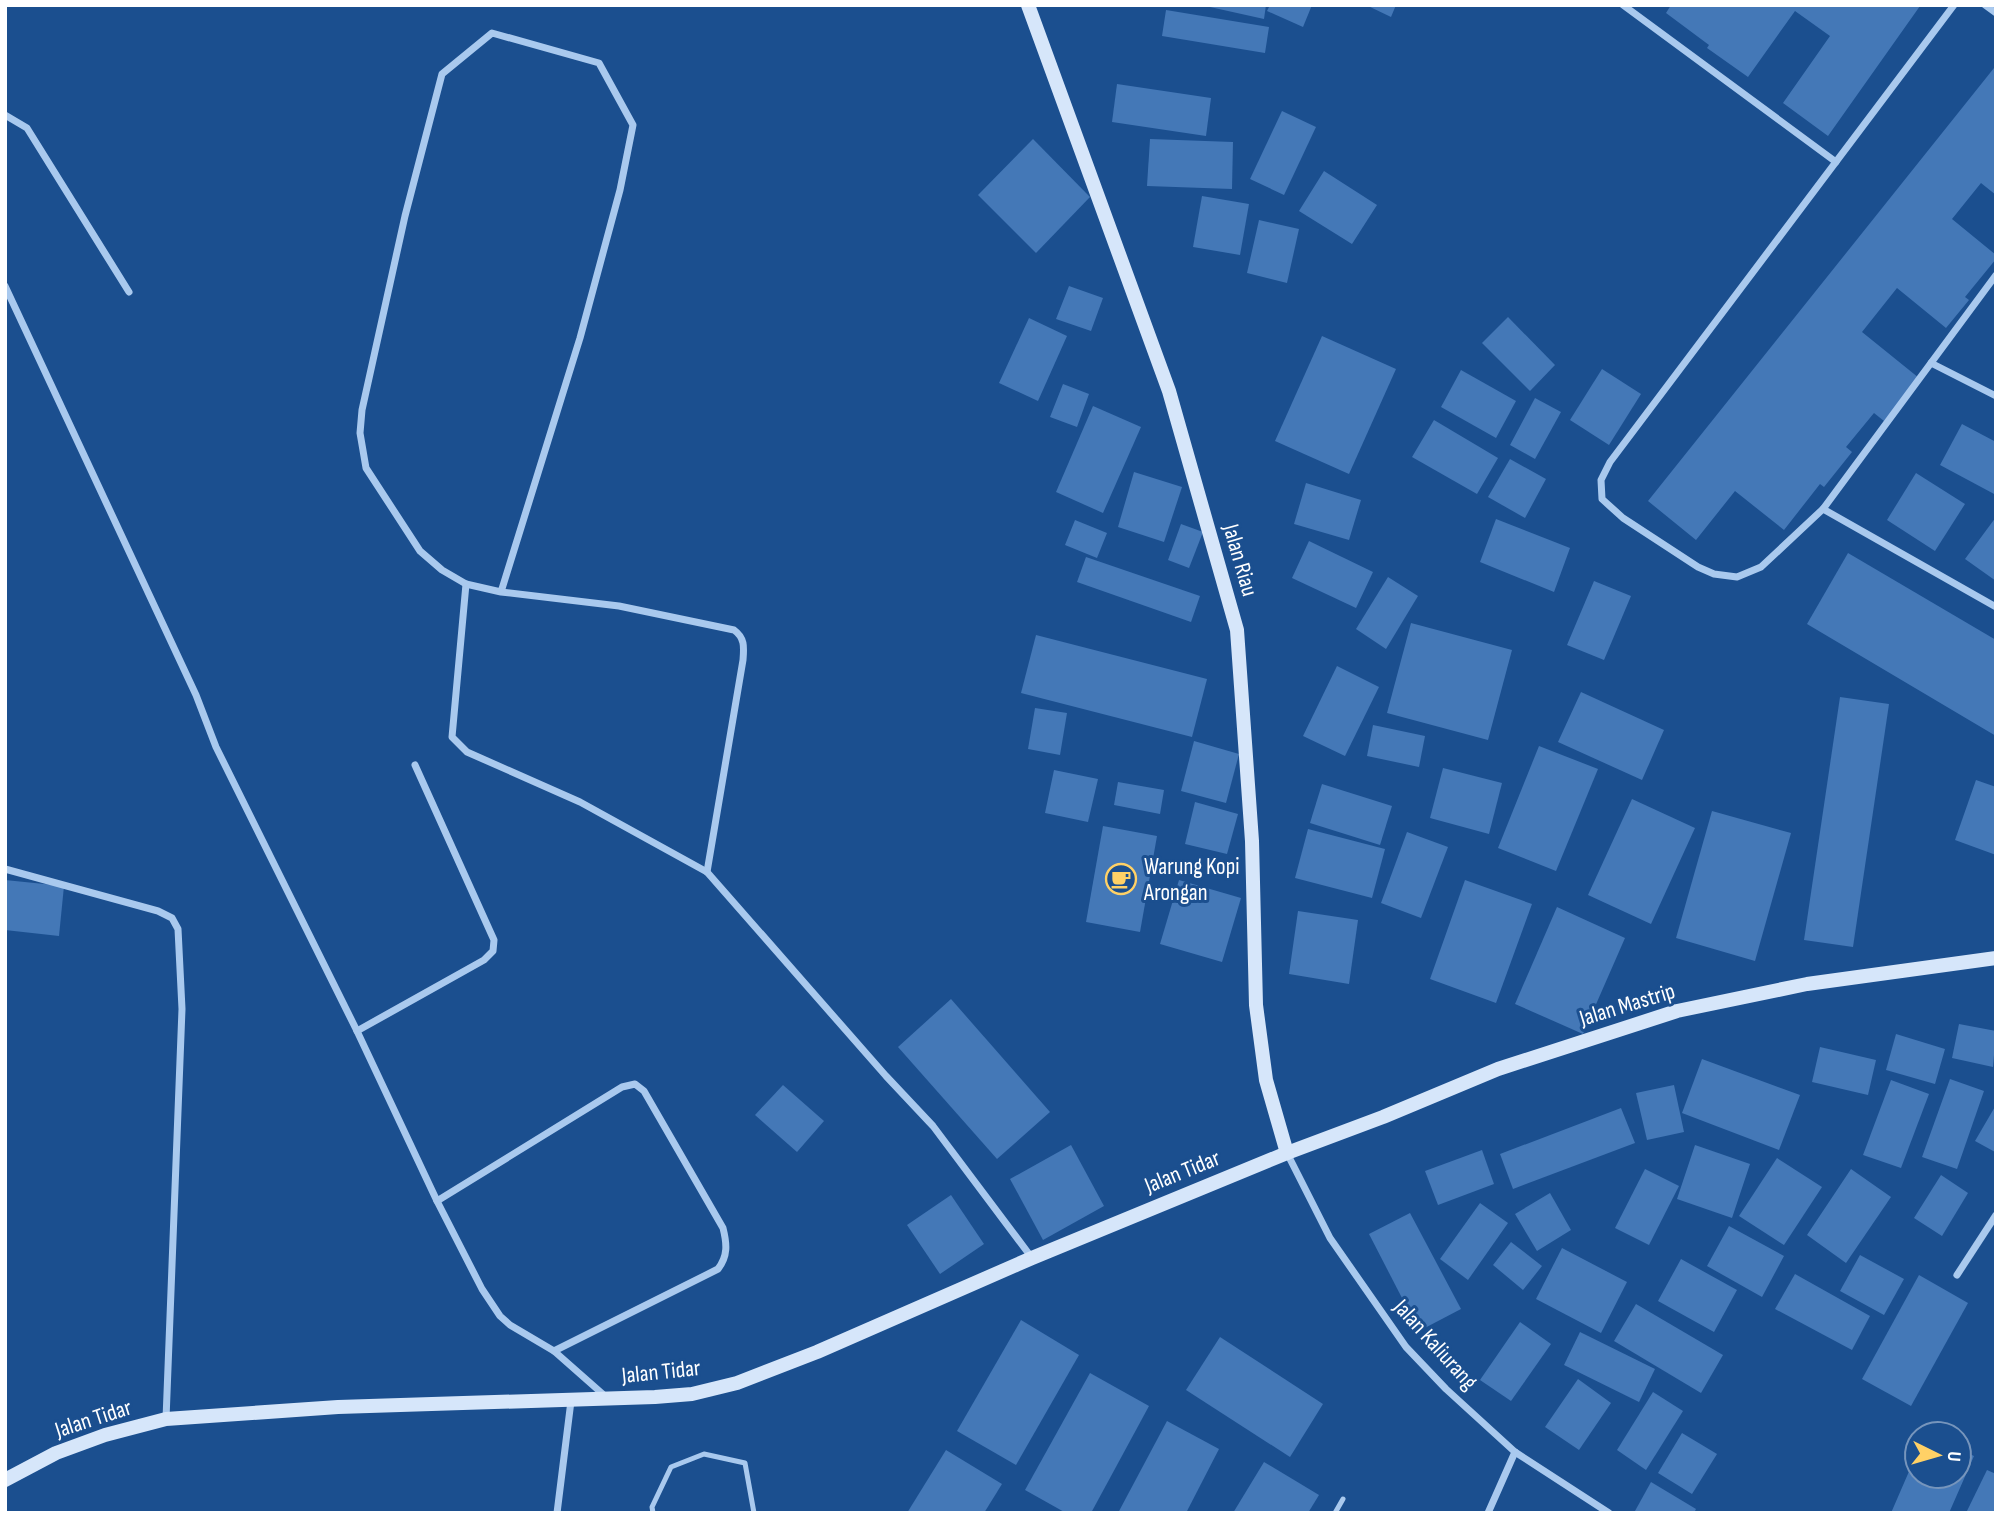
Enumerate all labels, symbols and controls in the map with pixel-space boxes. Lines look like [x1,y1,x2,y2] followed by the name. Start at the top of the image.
[1216,520,1264,599] street label: Jalan Riau
[1143,853,1239,907] place label: Warung Kopi Arongan
[1104,862,1138,896] cafe icon: Warung Kopi Arongan
[1575,977,1678,1033] street label: Jalan Mastrip
[1140,1144,1225,1200] street label: Jalan Tidar
[1387,1293,1483,1396] street label: Jalan Kaliurang
[619,1354,702,1390] street label: Jalan Tidar
[51,1393,136,1445] street label: Jalan Tidar
[1903,1420,1973,1490] north arrow
[1942,1450,1965,1462] text: U

